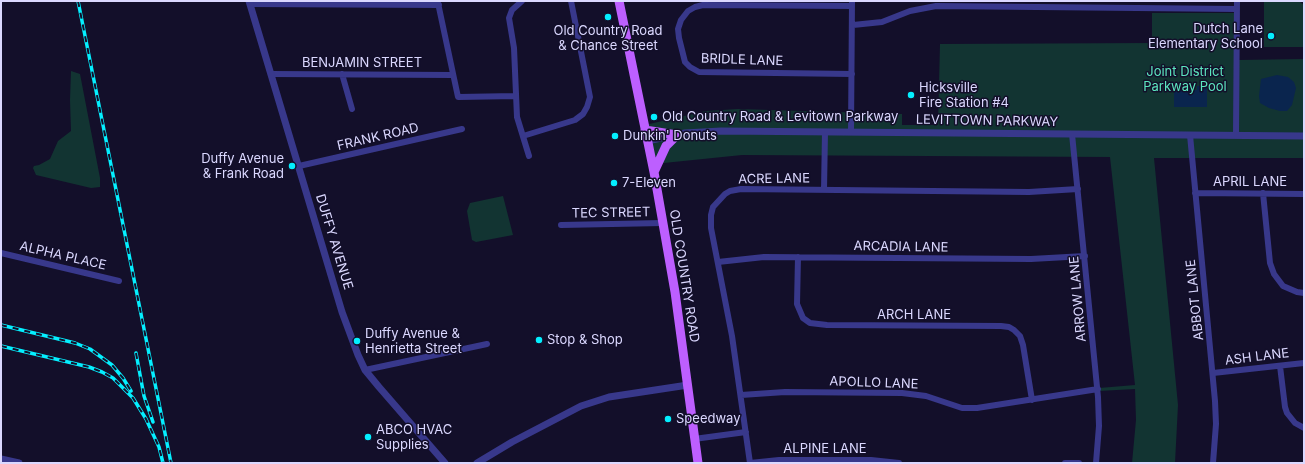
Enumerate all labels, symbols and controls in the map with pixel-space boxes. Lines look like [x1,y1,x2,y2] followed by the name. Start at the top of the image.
[603,12,613,22] marker: Old Country Road & Chance Street
[1148,21,1263,52] place label: Dutch Lane Elementary School
[553,23,663,54] place label: Old Country Road & Chance Street
[1266,31,1276,41] marker: Dutch Lane Elementary School
[701,51,783,69] street label: BRIDLE LANE
[302,55,422,71] street label: BENJAMIN STREET
[1143,64,1227,95] park label: Joint District Parkway Pool
[919,80,1009,111] place label: Hicksville Fire Station #4
[906,90,916,100] marker: Hicksville Fire Station #4
[662,109,898,125] place label: Old Country Road & Levitown Parkway
[649,112,659,122] marker: Old Country Road & Levitown Parkway
[916,112,1058,130] street label: LEVITTOWN PARKWAY
[336,120,420,154] street label: FRANK ROAD
[623,128,717,144] place label: Dunkin' Donuts
[610,131,620,141] marker: Dunkin' Donuts
[201,151,284,182] place label: Duffy Avenue & Frank Road
[287,161,297,171] marker: Duffy Avenue & Frank Road
[738,171,810,187] street label: ACRE LANE
[1213,174,1287,190] street label: APRIL LANE
[622,175,676,191] place label: 7-Eleven
[609,178,619,188] marker: 7-Eleven
[312,192,356,292] street label: DUFFY AVENUE
[572,205,650,221] street label: TEC STREET
[666,208,702,344] street label: OLD COUNTRY ROAD
[18,238,108,274] street label: ALPHA PLACE
[853,238,949,256] street label: ARCADIA LANE
[1066,255,1090,343] street label: ARROW LANE
[1183,259,1207,341] street label: ABBOT LANE
[877,307,951,323] street label: ARCH LANE
[365,326,462,357] place label: Duffy Avenue & Henrietta Street
[547,332,623,348] place label: Stop & Shop
[534,335,544,345] marker: Stop & Shop
[352,336,362,346] marker: Duffy Avenue & Henrietta Street
[1224,345,1290,369] street label: ASH LANE
[829,374,919,392] street label: APOLLO LANE
[676,411,740,427] place label: Speedway
[663,414,673,424] marker: Speedway
[376,422,452,453] place label: ABCO HVAC Supplies
[363,432,373,442] marker: ABCO HVAC Supplies
[783,441,867,457] street label: ALPINE LANE

